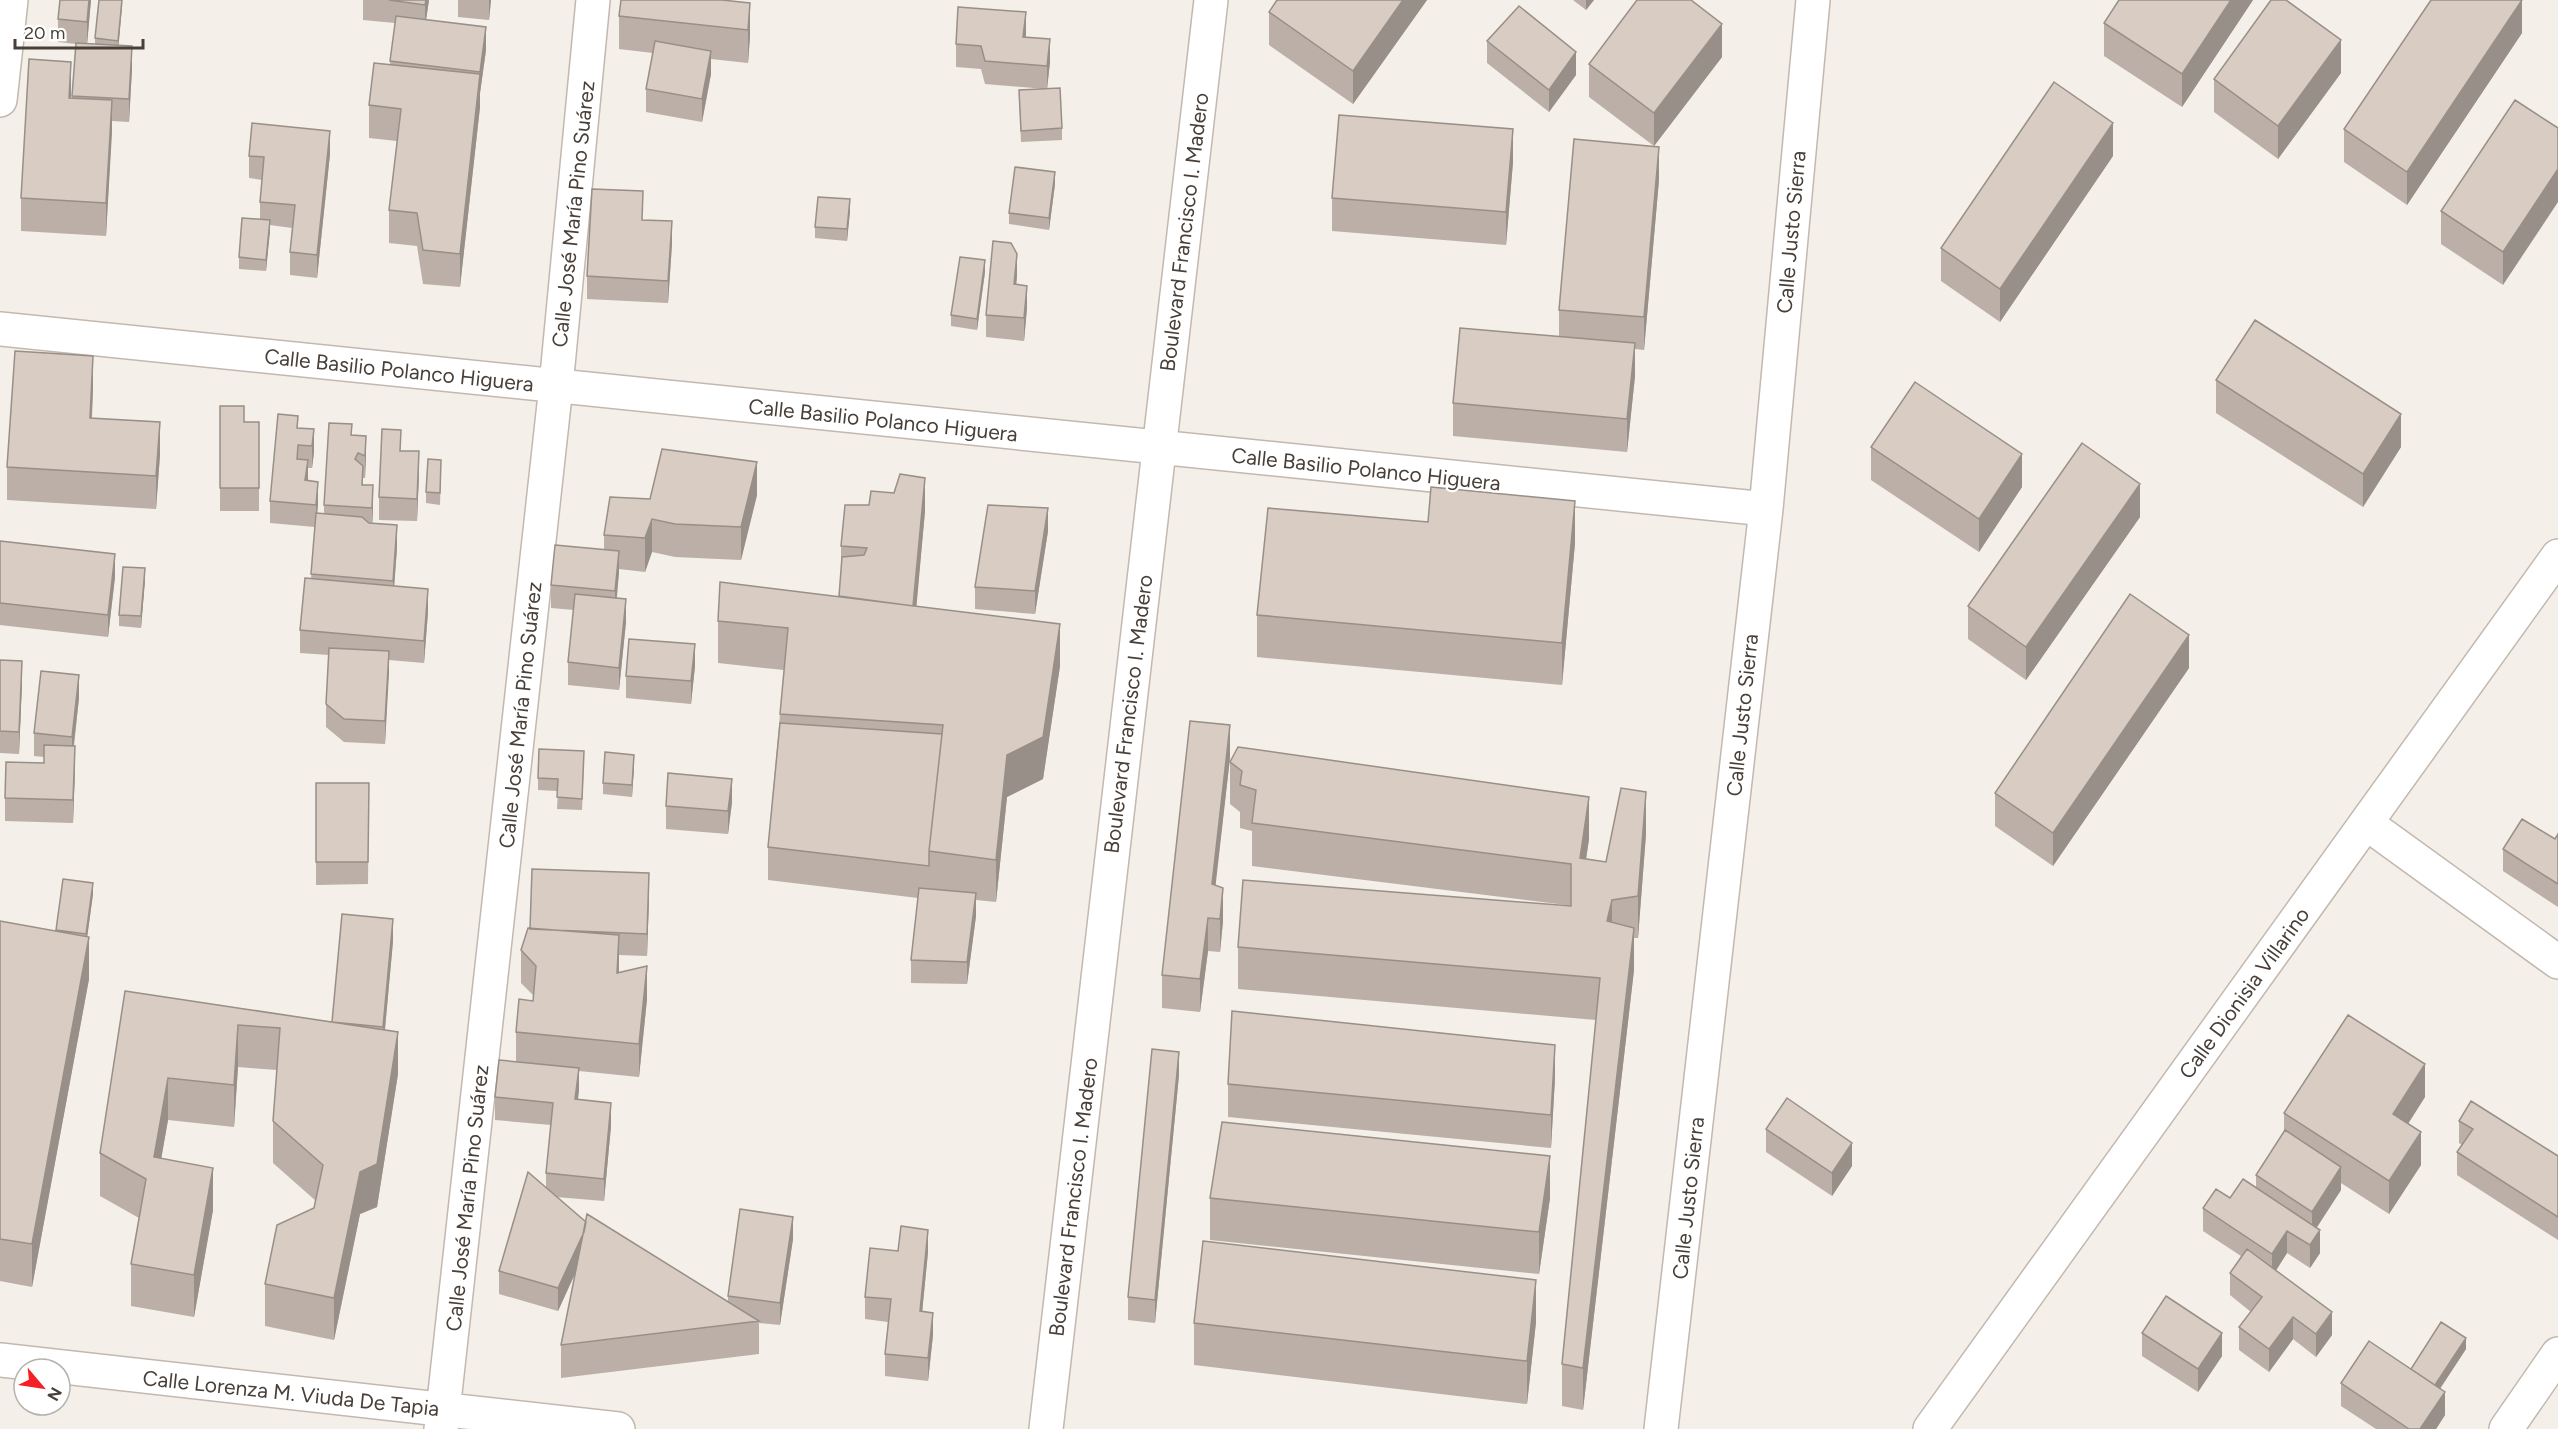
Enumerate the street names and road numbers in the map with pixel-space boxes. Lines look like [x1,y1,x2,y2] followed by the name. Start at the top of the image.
[547,80,599,348] street label: Calle José María Pino Suárez
[1154,91,1214,373] street label: Boulevard Francisco I. Madero
[1771,149,1811,315] street label: Calle Justo Sierra
[263,343,535,397] street label: Calle Basilio Polanco Higuera
[747,393,1019,447] street label: Calle Basilio Polanco Higuera
[1230,442,1502,496] street label: Calle Basilio Polanco Higuera
[1098,573,1158,855] street label: Boulevard Francisco I. Madero
[494,581,546,849] street label: Calle José María Pino Suárez
[1721,632,1763,798] street label: Calle Justo Sierra
[2173,902,2315,1084] street label: Calle Dionisia Villarino
[1043,1056,1103,1338] street label: Boulevard Francisco I. Madero
[441,1064,493,1332] street label: Calle José María Pino Suárez
[1667,1115,1709,1281] street label: Calle Justo Sierra
[141,1365,441,1421] street label: Calle Lorenza M. Viuda De Tapia

